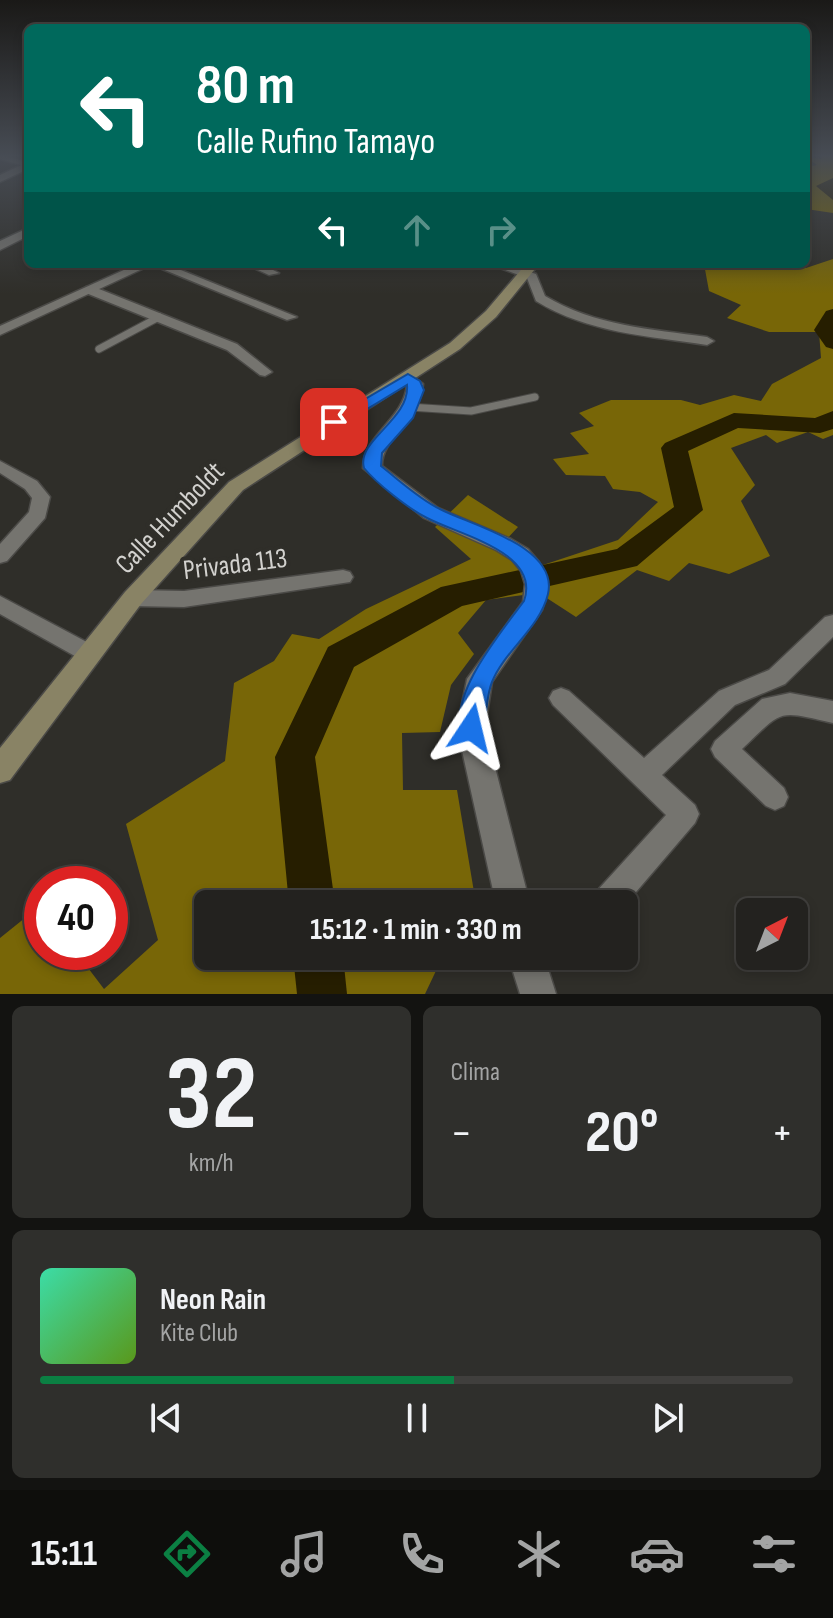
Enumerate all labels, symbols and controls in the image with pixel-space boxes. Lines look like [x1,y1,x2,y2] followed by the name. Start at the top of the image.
[196,53,295,120] text: 80 m
[64,56,168,160] icon: left
[196,121,435,164] text: Calle Rufino Tamayo
[311,208,355,252] icon: left
[395,208,439,252] icon: ahead
[479,208,523,252] icon: right
[300,388,368,456] pin
[312,400,356,444] icon: arrive
[109,455,231,581] street label: Calle Humboldt
[181,542,289,587] street label: Privada 113
[429,686,513,770] position arrow
[24,866,128,970] speed limit sign: 40
[736,898,808,970] north arrow
[736,898,808,970] map controls
[310,912,522,948] text: 15:12 · 1 min · 330 m
[165,1033,257,1158] text: 32
[451,1057,500,1088] text: Clima
[585,1097,659,1169] text: 20°
[451,1107,472,1160] text: −
[771,1107,793,1160] text: +
[189,1148,234,1179] text: km/h
[160,1282,266,1318] text: Neon Rain
[160,1318,238,1349] text: Kite Club
[144,1396,188,1440] icon: previous
[395,1396,439,1440] icon: pause
[646,1396,690,1440] icon: next
[159,1526,215,1582] icon: directions
[276,1526,332,1582] icon: music
[394,1526,450,1582] icon: phone
[511,1526,567,1582] icon: climate
[629,1526,685,1582] icon: car
[746,1526,802,1582] icon: filters
[31,1533,97,1576] text: 15:11

